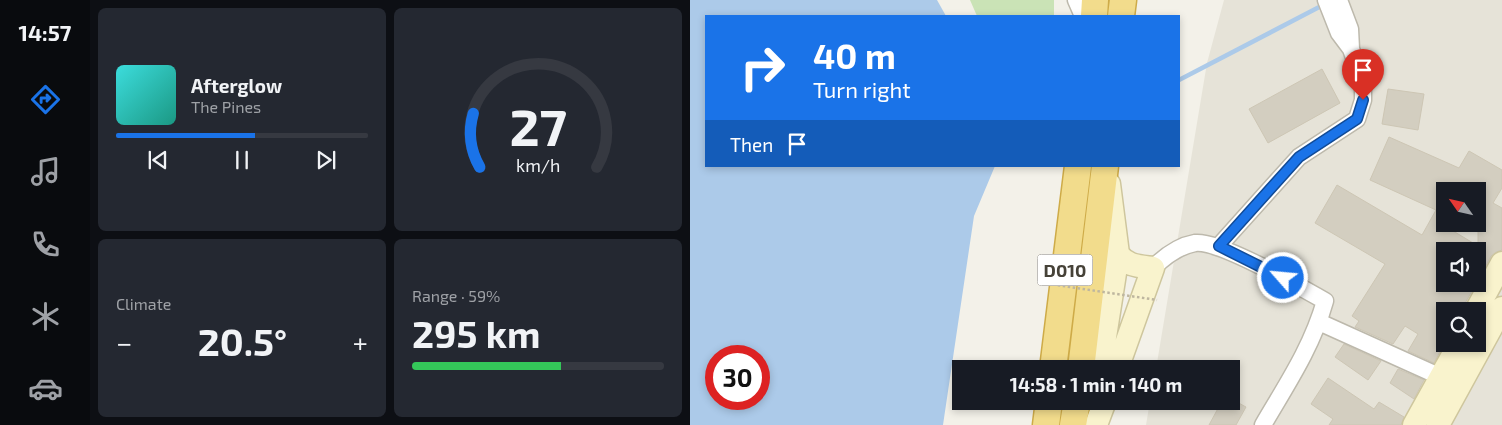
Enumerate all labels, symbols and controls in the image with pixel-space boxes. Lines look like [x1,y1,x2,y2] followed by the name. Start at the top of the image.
[19,19,71,45] text: 14:57
[813,34,896,76] text: 40 m
[730,35,795,100] icon: right
[1342,49,1384,100] pin
[1349,56,1377,84] icon: arrive
[191,74,282,97] text: Afterglow
[813,76,911,102] text: Turn right
[28,82,63,117] icon: directions
[509,94,567,156] text: 27
[191,97,261,116] text: The Pines
[783,130,811,158] icon: arrive
[730,133,773,156] text: Then
[144,146,172,174] icon: previous
[228,146,256,174] icon: pause
[312,146,340,174] icon: next
[28,154,63,189] icon: music
[516,154,560,176] text: km/h
[1436,182,1486,232] north arrow
[1436,182,1486,352] map controls
[28,227,63,262] icon: phone
[1436,242,1486,292] button: sound
[1256,251,1308,303] position arrow
[1038,254,1092,286] road number: D010
[412,286,500,305] text: Range · 59%
[116,294,171,313] text: Climate
[28,299,63,334] icon: climate
[1436,302,1486,352] button: search
[412,310,540,356] text: 295 km
[198,318,287,364] text: 20.5°
[116,325,132,359] text: −
[353,325,368,359] text: +
[705,345,770,410] speed limit sign: 30
[28,371,63,406] icon: car
[1010,373,1182,396] text: 14:58 · 1 min · 140 m

